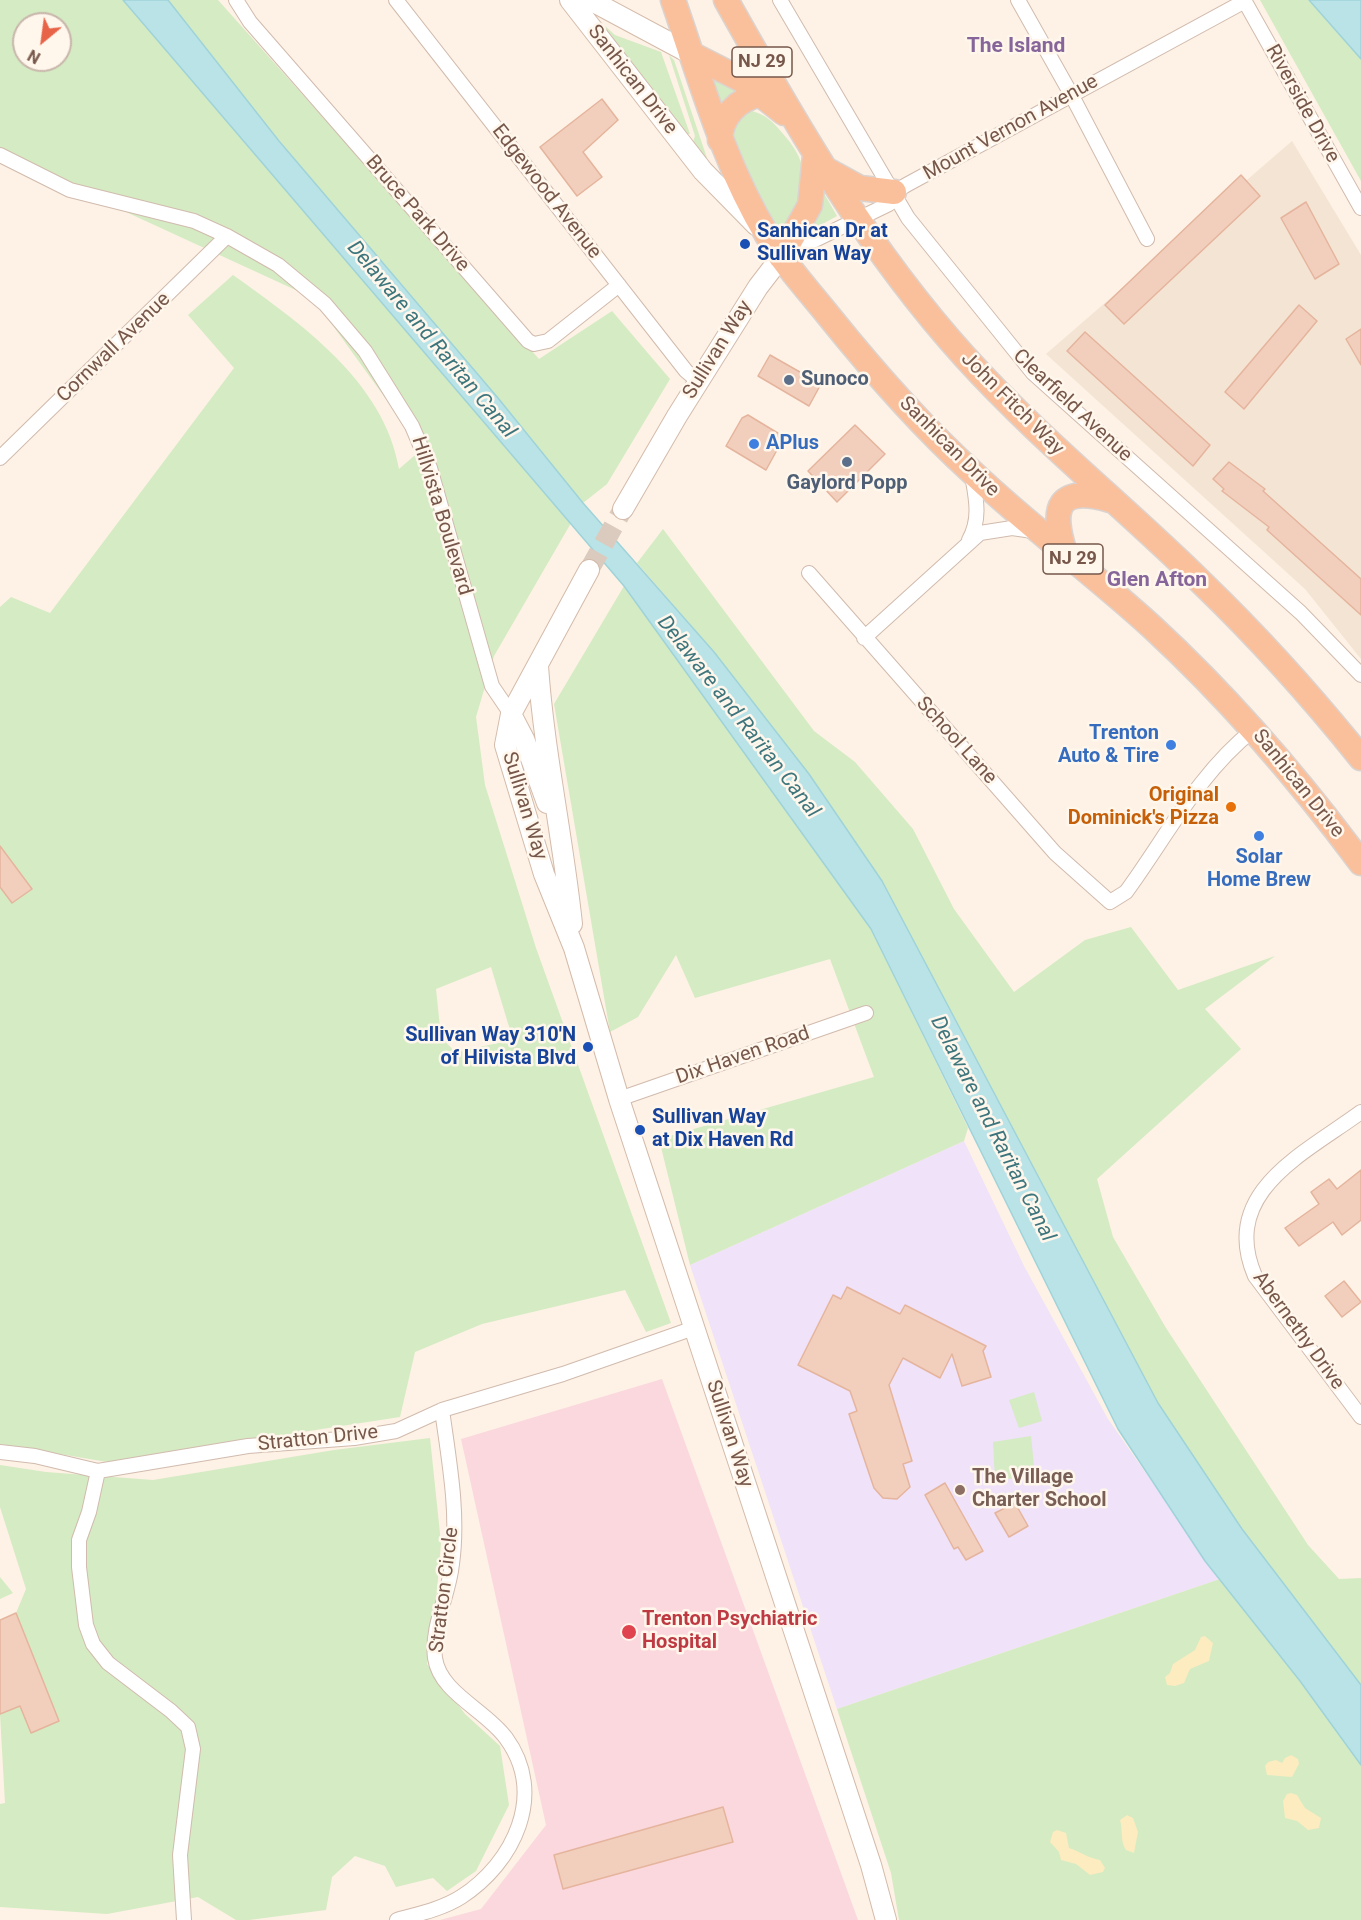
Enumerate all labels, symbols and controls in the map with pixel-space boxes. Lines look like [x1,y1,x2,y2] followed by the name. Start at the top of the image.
[12,12,72,72] north arrow
[582,21,682,139] street label: Sanhican Drive
[967,34,1065,60] district label: The Island
[1260,41,1344,167] street label: Riverside Drive
[24,45,44,67] text: N
[732,47,792,77] road number: NJ 29
[919,70,1103,186] street label: Mount Vernon Avenue
[486,120,606,264] street label: Edgewood Avenue
[360,151,474,277] street label: Bruce Park Drive
[757,220,888,267] place label: Sanhican Dr at Sullivan Way
[341,236,521,444] water label: Delaware and Raritan Canal
[738,237,752,251] marker: Sanhican Dr at Sullivan Way
[52,288,176,408] street label: Cornwall Avenue
[678,296,758,404] street label: Sullivan Way
[1007,345,1137,467] street label: Clearfield Avenue
[955,347,1069,461] street label: John Fitch Way
[801,368,869,392] place label: Sunoco
[782,373,796,387] marker: Sunoco
[894,392,1004,502] street label: Sanhican Drive
[766,432,819,456] place label: APlus
[405,434,477,598] street label: Hillvista Boulevard
[747,437,761,451] marker: APlus
[840,455,854,469] marker: Gaylord Popp
[787,472,907,496] place label: Gaylord Popp
[1043,544,1103,574] road number: NJ 29
[1107,568,1207,594] district label: Glen Afton
[651,611,825,823] water label: Delaware and Raritan Canal
[911,692,1001,790] street label: School Lane
[1058,722,1159,769] place label: Trenton Auto & Tire
[1247,725,1349,843] street label: Sanhican Drive
[1164,738,1178,752] marker: Trenton Auto & Tire
[496,749,552,863] street label: Sullivan Way
[1068,784,1219,831] place label: Original Dominick's Pizza
[1224,800,1238,814] marker: Original Dominick's Pizza
[1252,829,1266,843] marker: Solar Home Brew
[1207,846,1311,893] place label: Solar Home Brew
[924,1012,1060,1246] water label: Delaware and Raritan Canal
[673,1022,813,1090] street label: Dix Haven Road
[405,1024,576,1071] place label: Sullivan Way 310'N of Hilvista Blvd
[581,1040,595,1054] marker: Sullivan Way 310'N of Hilvista Blvd
[652,1106,794,1153] place label: Sullivan Way at Dix Haven Rd
[633,1123,647,1137] marker: Sullivan Way at Dix Haven Rd
[1247,1267,1349,1395] street label: Abernethy Drive
[700,1377,758,1491] street label: Sullivan Way
[257,1421,379,1457] street label: Stratton Drive
[972,1466,1106,1513] place label: The Village Charter School
[953,1483,967,1497] marker: The Village Charter School
[425,1526,465,1654] street label: Stratton Circle
[642,1608,817,1655] place label: Trenton Psychiatric Hospital
[620,1623,638,1641] marker: Trenton Psychiatric Hospital

